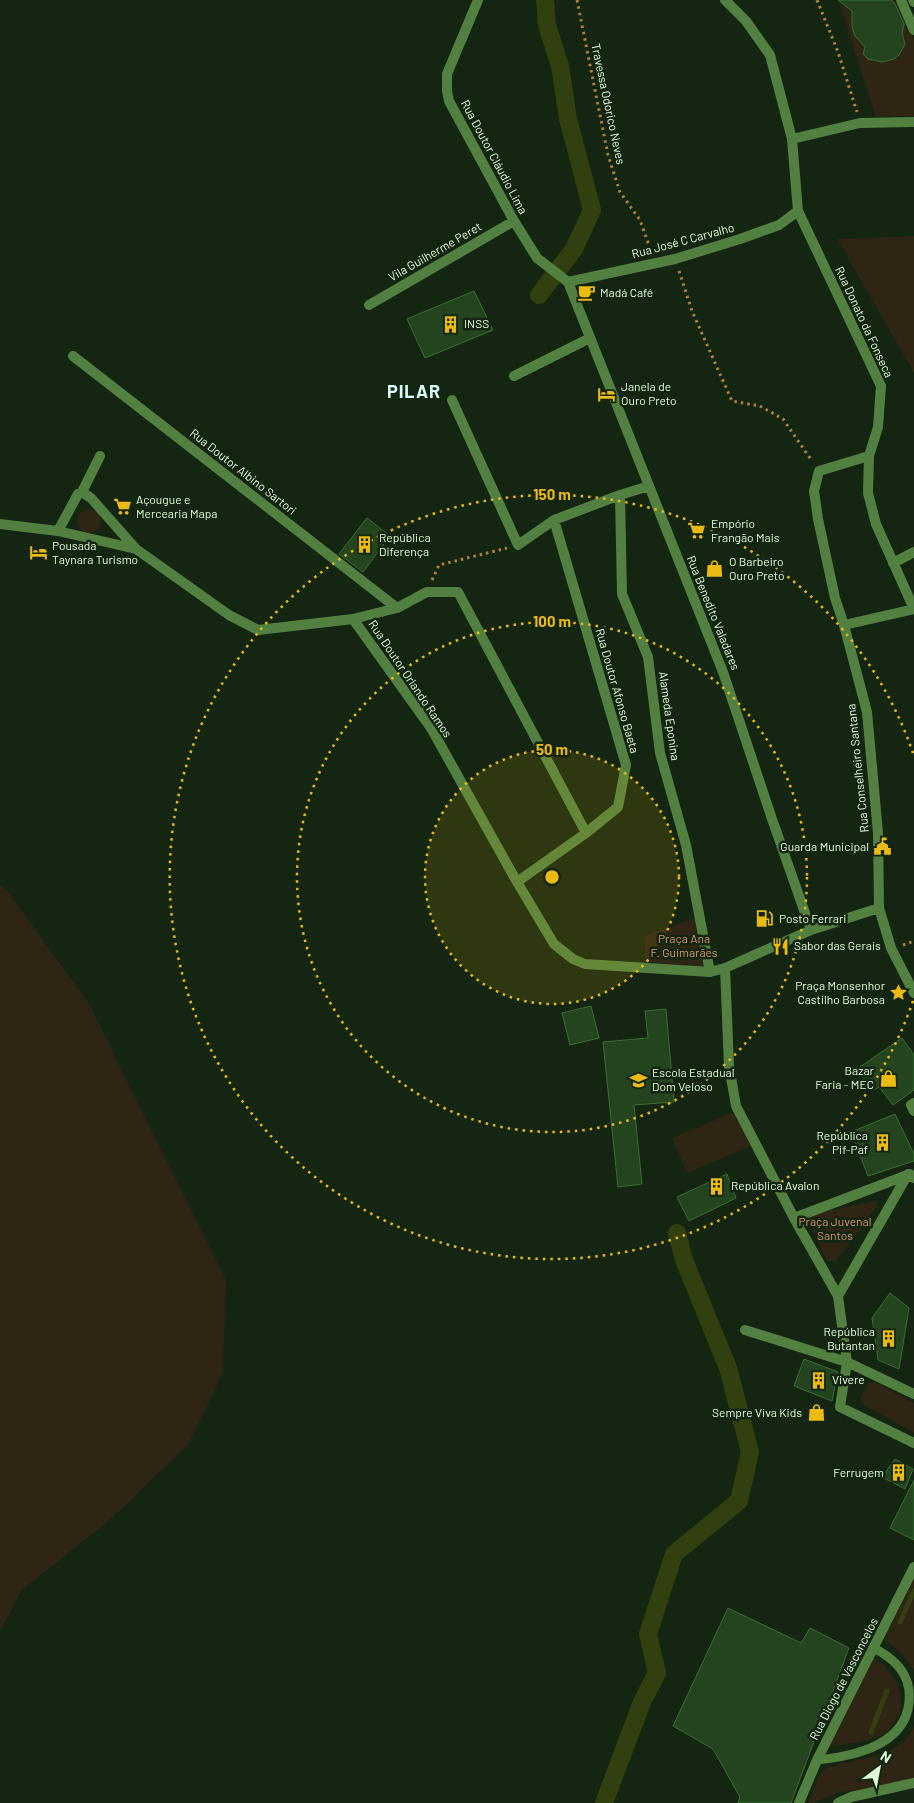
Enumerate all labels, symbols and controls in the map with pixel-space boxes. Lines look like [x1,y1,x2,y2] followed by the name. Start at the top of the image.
[589,42,629,166] street label: Travessa Odorico Neves
[459,97,531,216] street label: Rua Doutor Cláudio Lima
[385,219,484,283] street label: Vila Guilherme Peret
[630,220,735,260] street label: Rua José C Carvalho
[833,264,897,379] street label: Rua Donato da Fonseca
[576,283,596,303] cafe icon: Madá Café
[600,285,653,299] place label: Madá Café
[440,314,460,334] building icon: INSS
[464,316,489,330] place label: INSS
[621,379,677,407] place label: Janela de Ouro Preto
[387,380,441,402] district label: PILAR
[597,384,617,404] hotel icon: Janela de Ouro Preto
[188,425,300,517] street label: Rua Doutor Albino Sartori
[533,485,571,503] text: 150 m
[136,492,217,520] place label: Açougue e Mercearia Mapa
[112,497,132,517] supermarket icon: Açougue e Mercearia Mapa
[711,516,780,544] place label: Empório Frangão Mais
[687,521,707,541] supermarket icon: Empório Frangão Mais
[379,530,431,558] place label: República Diferença
[355,535,375,555] building icon: República Diferença
[52,538,138,566] place label: Pousada Taynara Turismo
[28,543,48,563] hotel icon: Pousada Taynara Turismo
[685,553,743,672] street label: Rua Benedito Valadares
[729,554,785,582] place label: O Barbeiro Ouro Preto
[705,559,725,579] shop icon: O Barbeiro Ouro Preto
[533,612,571,630] text: 100 m
[366,617,455,740] street label: Rua Doutor Orlando Ramos
[593,627,642,755] street label: Rua Doutor Afonso Baeta
[657,670,683,761] street label: Alameda Eponina
[843,703,871,833] street label: Rua Conselheiro Santana
[536,740,568,758] text: 50 m
[873,837,893,857] public building icon: Guarda Municipal
[780,839,869,853] place label: Guarda Municipal
[543,868,561,886] centre of rings
[755,909,775,929] fuel station icon: Posto Ferrari
[779,911,846,925] place label: Posto Ferrari
[650,931,718,959] park label: Praça Ana F. Guimarães
[770,936,790,956] restaurant icon: Sabor das Gerais
[794,938,881,952] place label: Sabor das Gerais
[795,978,886,1006] place label: Praça Monsenhor Castilho Barbosa
[889,983,909,1003] place icon: Praça Monsenhor Castilho Barbosa
[815,1063,875,1091] place label: Bazar Faria - MEC
[652,1065,734,1093] place label: Escola Estadual Dom Veloso
[878,1068,898,1088] shop icon: Bazar Faria - MEC
[628,1070,648,1090] school or university icon: Escola Estadual Dom Veloso
[816,1128,868,1156] place label: República Pif-Paf
[872,1133,892,1153] building icon: República Pif-Paf
[707,1176,727,1196] building icon: República Avalon
[731,1178,819,1192] place label: República Avalon
[799,1214,871,1242] park label: Praça Juvenal Santos
[823,1324,875,1352] place label: República Butantan
[879,1329,899,1349] building icon: República Butantan
[808,1370,828,1390] building icon: Vivere
[832,1372,865,1386] place label: Vivere
[806,1403,826,1423] shop icon: Sempre Viva Kids
[712,1405,802,1419] place label: Sempre Viva Kids
[888,1463,908,1483] building icon: Ferrugem
[833,1465,884,1479] place label: Ferrugem
[806,1615,880,1742] street label: Rua Diogo de Vasconcelos
[854,1743,904,1793] north arrow
[878,1747,895,1766] text: N

